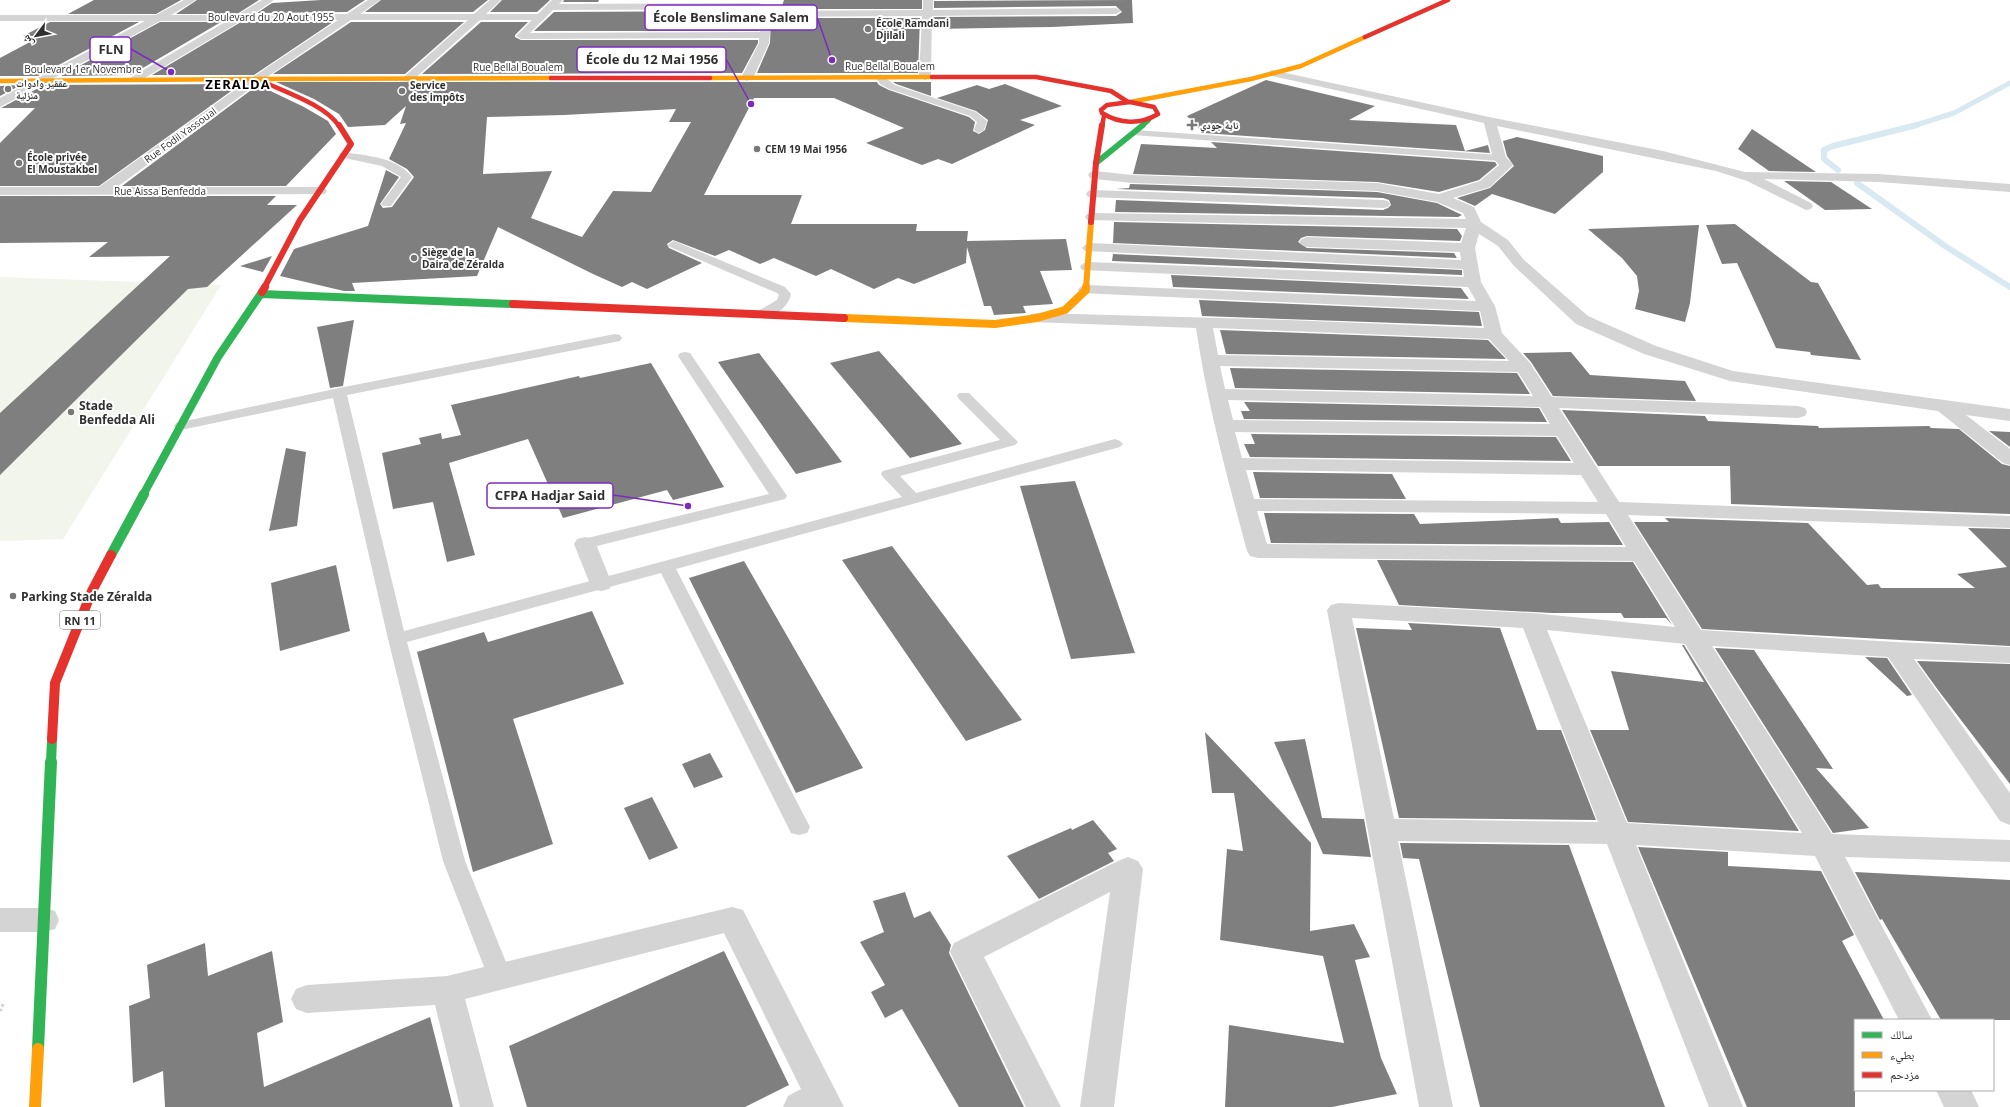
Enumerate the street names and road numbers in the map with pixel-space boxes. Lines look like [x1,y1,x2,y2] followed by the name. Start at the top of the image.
[208,10,335,24] street label: Boulevard du 20 Aout 1955
[845,59,935,73] street label: Rue Bellal Boualem
[473,60,563,74] street label: Rue Bellal Boualem
[24,62,142,76] street label: Boulevard 1er Novembre
[141,104,219,166] street label: Rue Fodil Yassoual
[114,184,206,198] street label: Rue Aissa Benfedda
[60,611,100,629] road number: RN 11

